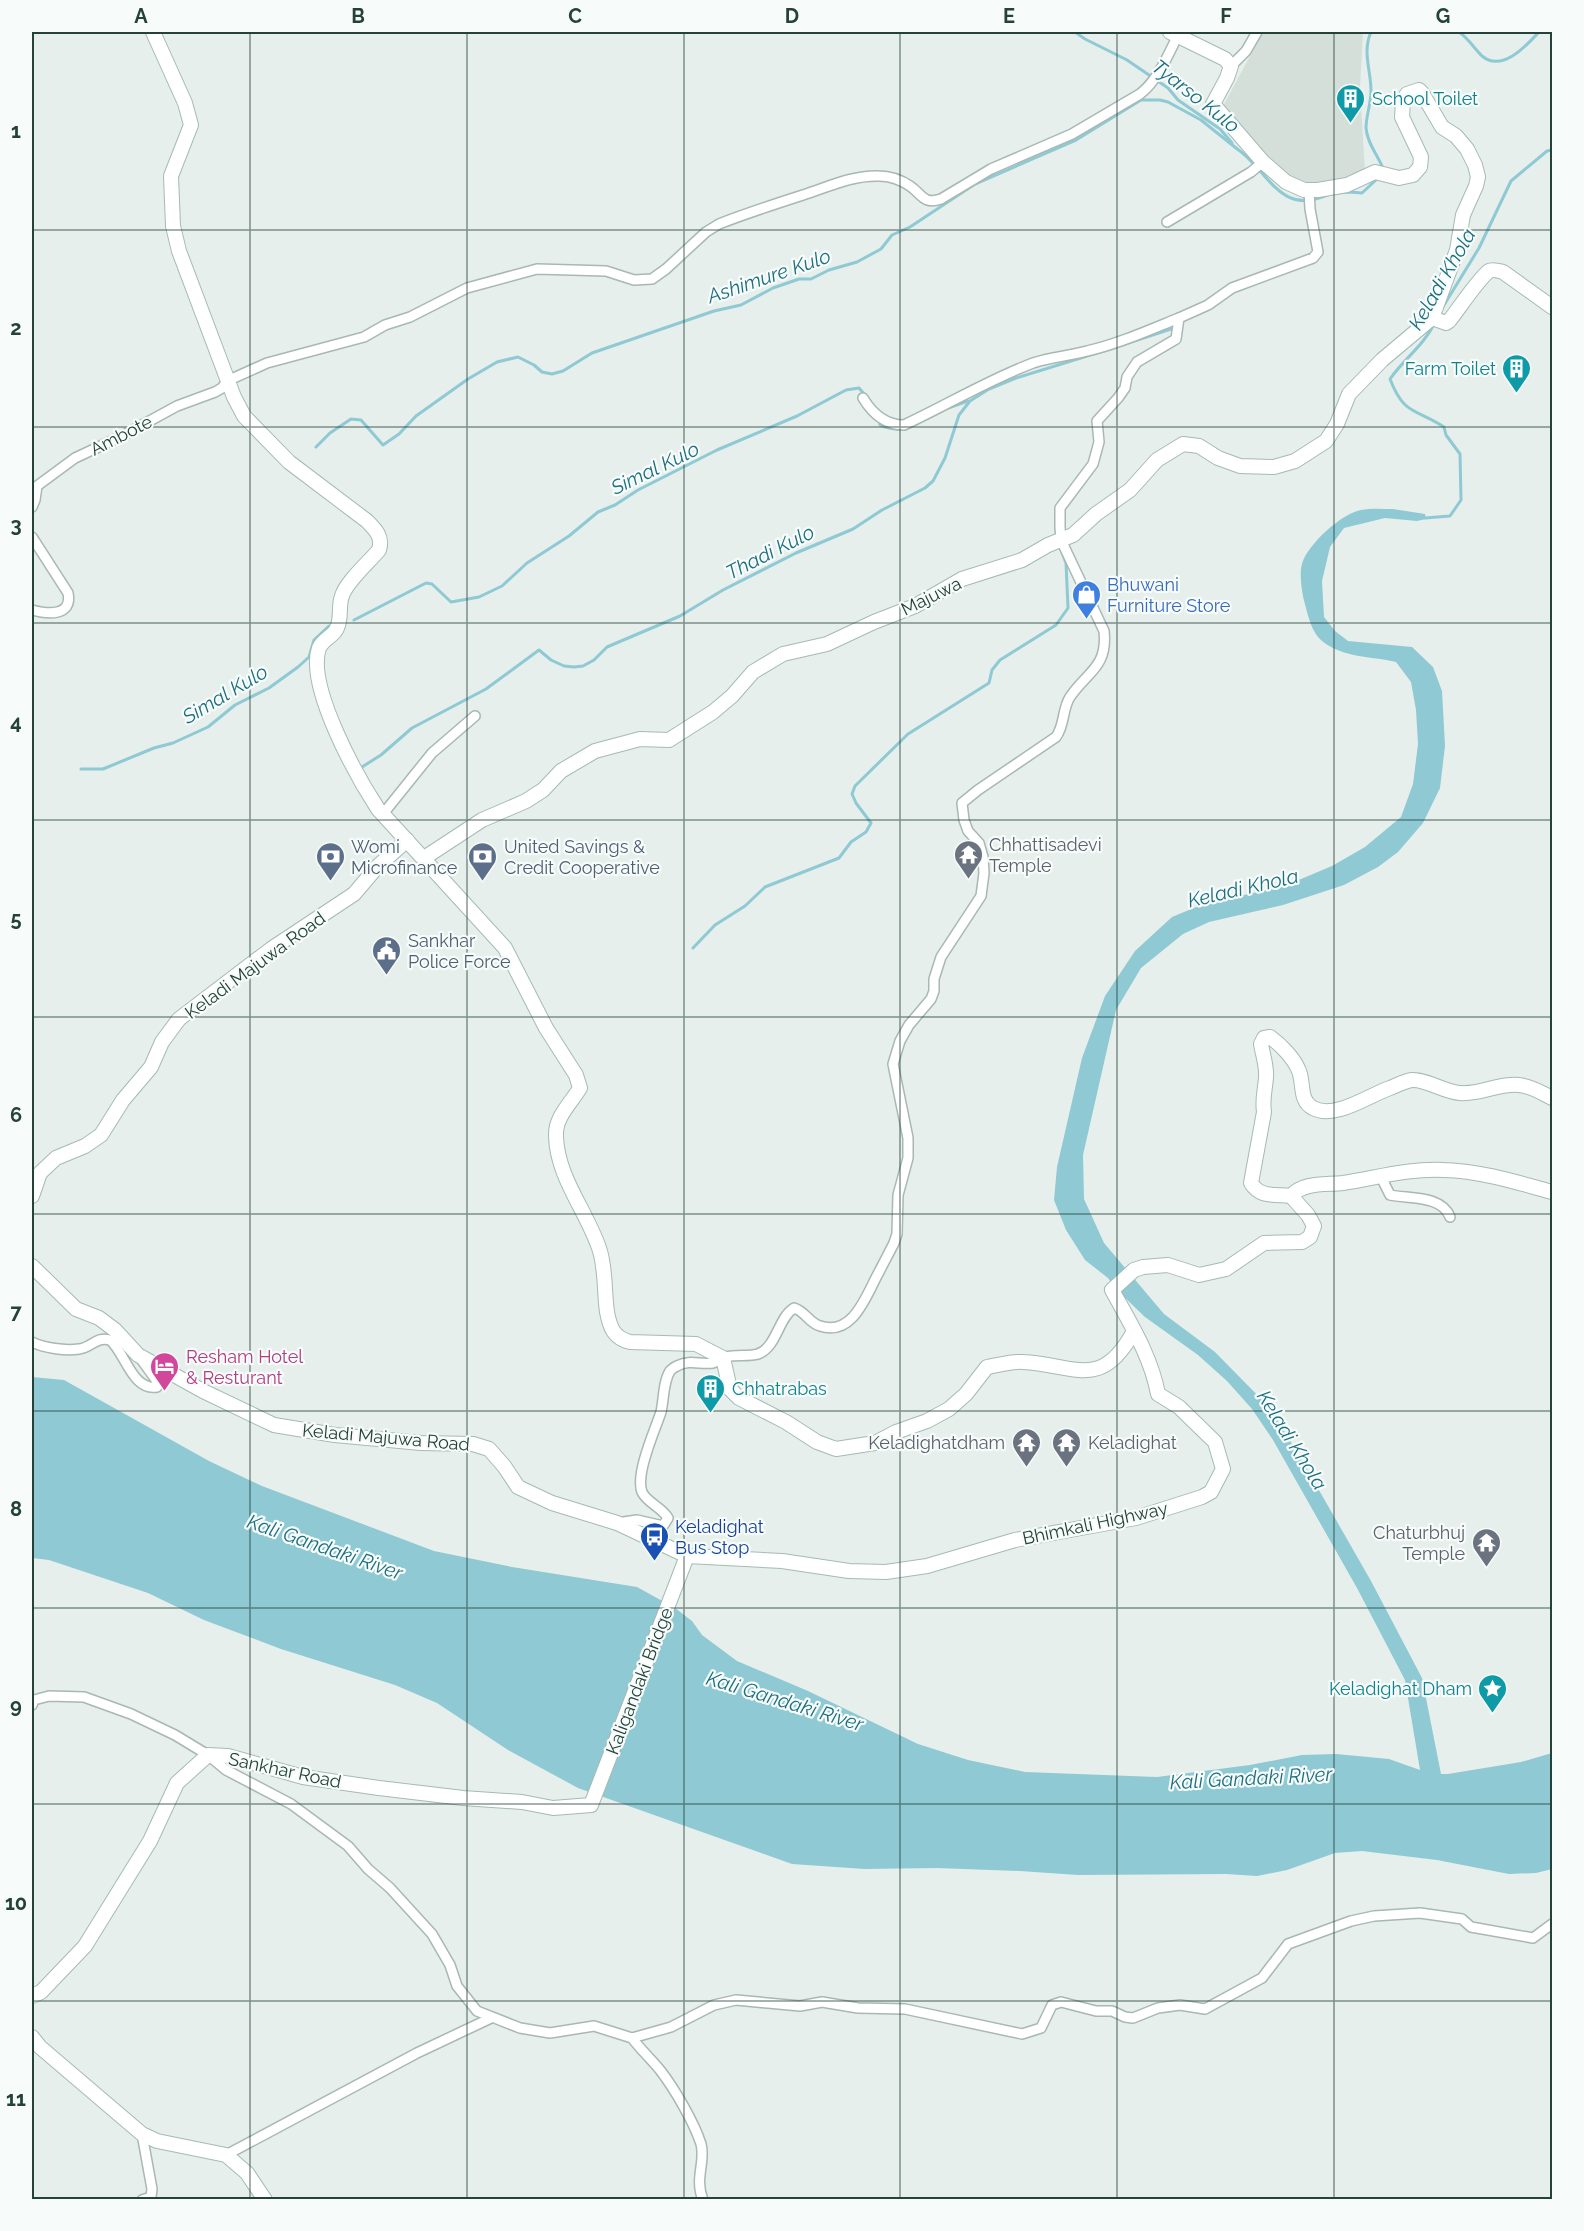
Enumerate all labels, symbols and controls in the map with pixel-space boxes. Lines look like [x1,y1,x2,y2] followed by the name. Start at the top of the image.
[134,4,148,28] text: A
[351,4,365,28] text: B
[568,4,582,28] text: C
[785,4,799,28] text: D
[1003,4,1015,28] text: E
[1220,4,1232,28] text: F
[1436,4,1450,28] text: G
[1147,54,1245,138] water label: Tyarso Kulo
[1335,82,1367,124] building icon: School Toilet
[1372,88,1478,109] place label: School Toilet
[11,119,21,143] text: 1
[1403,224,1481,334] water label: Keladi Khola
[703,244,834,309] water label: Ashimure Kulo
[10,316,22,340] text: 2
[1501,352,1533,394] building icon: Farm Toilet
[1405,358,1496,379] place label: Farm Toilet
[86,410,156,460] street label: Ambote
[606,436,703,500] water label: Simal Kulo
[10,513,22,537] text: 3
[722,520,818,584] water label: Thadi Kulo
[897,572,965,620] street label: Majuwa
[1107,574,1231,616] place label: Bhuwani Furniture Store
[1070,578,1102,620] shop icon: Bhuwani Furniture Store
[177,659,272,729] water label: Simal Kulo
[10,710,22,734] text: 4
[989,834,1102,876] place label: Chhattisadevi Temple
[351,836,458,878] place label: Womi Microfinance
[504,836,660,878] place label: United Savings & Credit Cooperative
[952,838,984,880] temple icon: Chhattisadevi Temple
[314,840,346,882] bank icon: Womi Microfinance
[467,840,499,882] bank icon: United Savings & Credit Cooperative
[1185,864,1301,912] water label: Keladi Khola
[10,907,22,931] text: 5
[181,907,329,1023] street label: Keladi Majuwa Road
[408,930,511,972] place label: Sankhar Police Force
[371,934,403,976] public building icon: Sankhar Police Force
[10,1103,22,1127] text: 6
[10,1300,22,1324] text: 7
[186,1346,303,1388] place label: Resham Hotel & Resturant
[149,1350,181,1392] hotel icon: Resham Hotel & Resturant
[695,1372,727,1414] building icon: Chhatrabas
[732,1378,827,1399] place label: Chhatrabas
[1252,1386,1332,1494] water label: Keladi Khola
[301,1419,471,1455] street label: Keladi Majuwa Road
[1010,1426,1042,1468] temple icon: Keladighatdham
[1051,1426,1083,1468] temple icon: Keladighat
[868,1432,1005,1453] place label: Keladighatdham
[1088,1432,1177,1453] place label: Keladighat
[10,1497,22,1521] text: 8
[1020,1497,1170,1549] street label: Bhimkali Highway
[244,1509,407,1585] water label: Kali Gandaki River
[675,1516,764,1558] place label: Keladighat Bus Stop
[638,1520,670,1562] bus stop icon: Keladighat Bus Stop
[1373,1522,1465,1564] place label: Chaturbhuj Temple
[1470,1526,1502,1568] temple icon: Chaturbhuj Temple
[601,1604,677,1757] street label: Kaligandaki Bridge
[704,1666,867,1737] water label: Kali Gandaki River
[1477,1672,1509,1714] place icon: Keladighat Dham
[1329,1678,1472,1699] place label: Keladighat Dham
[10,1694,22,1718] text: 9
[227,1748,343,1792] street label: Sankhar Road
[1169,1762,1334,1794] water label: Kali Gandaki River
[5,1891,27,1915] text: 10
[6,2087,26,2111] text: 11

